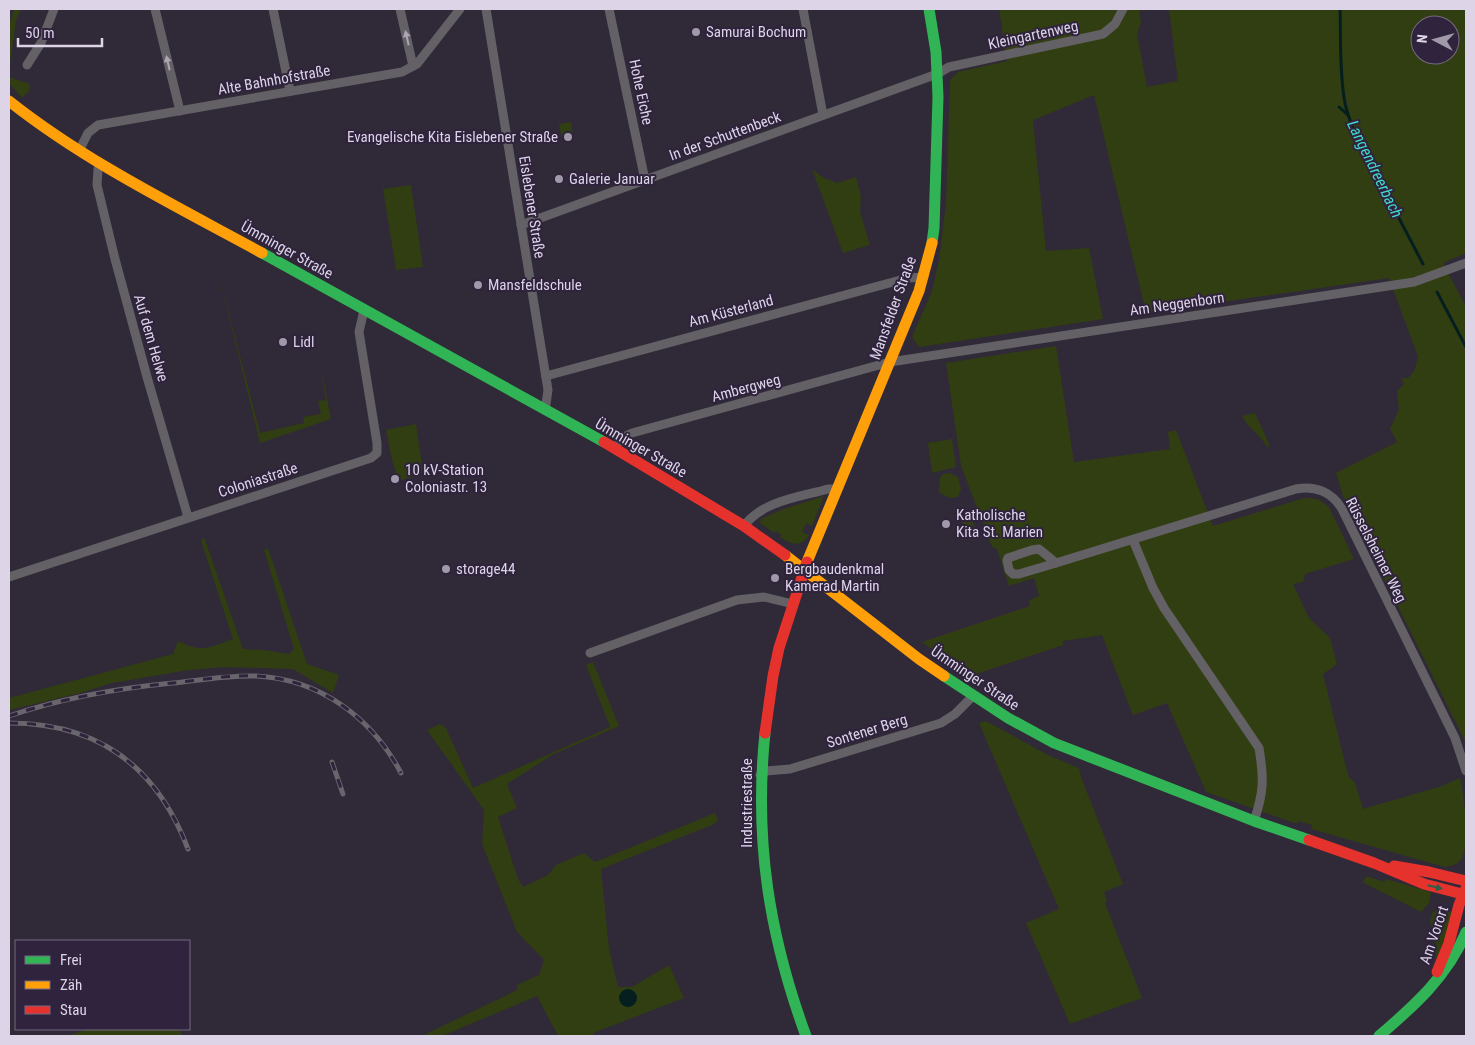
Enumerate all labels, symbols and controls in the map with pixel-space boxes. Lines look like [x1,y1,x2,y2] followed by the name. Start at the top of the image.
[18,15,101,47] scale bar
[1410,15,1460,65] north arrow
[986,17,1080,53] street label: Kleingartenweg
[706,23,806,41] place label: Samurai Bochum
[25,24,55,42] text: 50 m
[690,26,702,38] marker: Samurai Bochum
[403,30,411,45] one-way arrow
[1414,34,1430,44] text: N
[164,56,172,71] one-way arrow
[625,58,657,126] street label: Hohe Eiche
[216,61,332,99] street label: Alte Bahnhofstraße
[667,107,783,165] street label: In der Schuttenbeck
[1343,117,1407,221] water label: Langendreerbach
[347,128,558,146] place label: Evangelische Kita Eislebener Straße
[562,131,574,143] marker: Evangelische Kita Eislebener Straße
[515,154,549,260] street label: Eislebener Straße
[569,170,655,188] place label: Galerie Januar
[553,173,565,185] marker: Galerie Januar
[238,217,336,283] street label: Ümminger Straße
[866,254,920,362] street label: Mansfelder Straße
[488,276,582,294] place label: Mansfeldschule
[472,279,484,291] marker: Mansfeldschule
[1128,288,1226,320] street label: Am Neggenborn
[687,291,775,331] street label: Am Küsterland
[130,292,172,384] street label: Auf dem Helwe
[293,333,314,351] place label: Lidl
[277,336,289,348] marker: Lidl
[710,370,782,406] street label: Ambergweg
[592,415,690,481] street label: Ümminger Straße
[216,459,300,501] street label: Coloniastraße
[405,461,487,496] place label: 10 kV-Station Coloniastr. 13
[389,473,401,485] marker: 10 kV-Station Coloniastr. 13
[1342,494,1410,606] street label: Rüsselsheimer Weg
[956,506,1043,541] place label: Katholische Kita St. Marien
[940,518,952,530] marker: Katholische Kita St. Marien
[456,560,515,578] place label: storage44
[785,560,884,595] place label: Bergbaudenkmal Kamerad Martin
[440,563,452,575] marker: storage44
[769,572,781,584] marker: Bergbaudenkmal Kamerad Martin
[927,642,1023,714] street label: Ümminger Straße
[824,710,910,752] street label: Sontener Berg
[738,758,756,848] street label: Industriestraße
[1427,883,1442,891] one-way arrow
[1416,904,1452,966] street label: Am Vorort
[15,940,190,1030] legend
[60,951,82,969] text: Frei
[60,976,82,994] text: Zäh
[60,1001,87,1019] text: Stau

